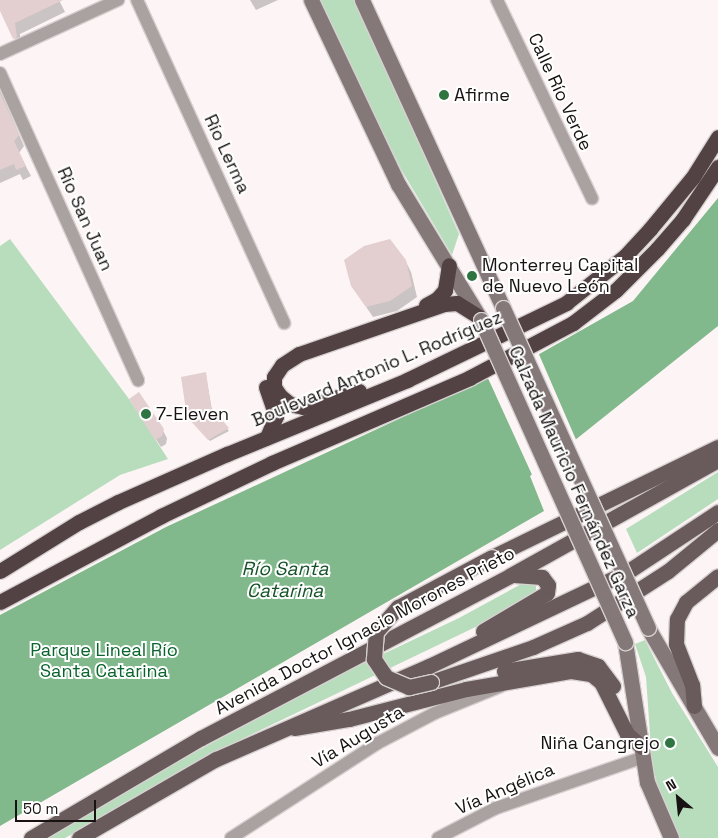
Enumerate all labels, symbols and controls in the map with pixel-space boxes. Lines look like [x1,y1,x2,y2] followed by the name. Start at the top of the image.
[523,30,597,154] street label: Calle Río Verde
[454,84,510,106] place label: Afirme
[438,89,450,101] marker: Afirme
[199,111,255,197] street label: Río Lerma
[53,164,117,274] street label: Río San Juan
[482,255,639,298] place label: Monterrey Capital de Nuevo León
[466,270,478,282] marker: Monterrey Capital de Nuevo León
[248,306,506,432] street label: Boulevard Antonio L. Rodríguez
[504,343,644,621] street label: Calzada Mauricio Fernández Garza
[156,403,229,425] place label: 7-Eleven
[140,408,152,420] marker: 7-Eleven
[211,542,519,720] street label: Avenida Doctor Ignacio Morones Prieto
[242,558,328,602] water label: Río Santa Catarina
[30,640,178,682] park label: Parque Lineal Río Santa Catarina
[308,701,408,773] street label: Vía Augusta
[540,732,660,754] place label: Niña Cangrejo
[664,737,676,749] marker: Niña Cangrejo
[452,759,558,819] street label: Vía Angélica
[653,773,703,823] north arrow
[663,775,679,795] text: N
[18,790,99,822] scale bar
[23,799,58,818] text: 50 m

